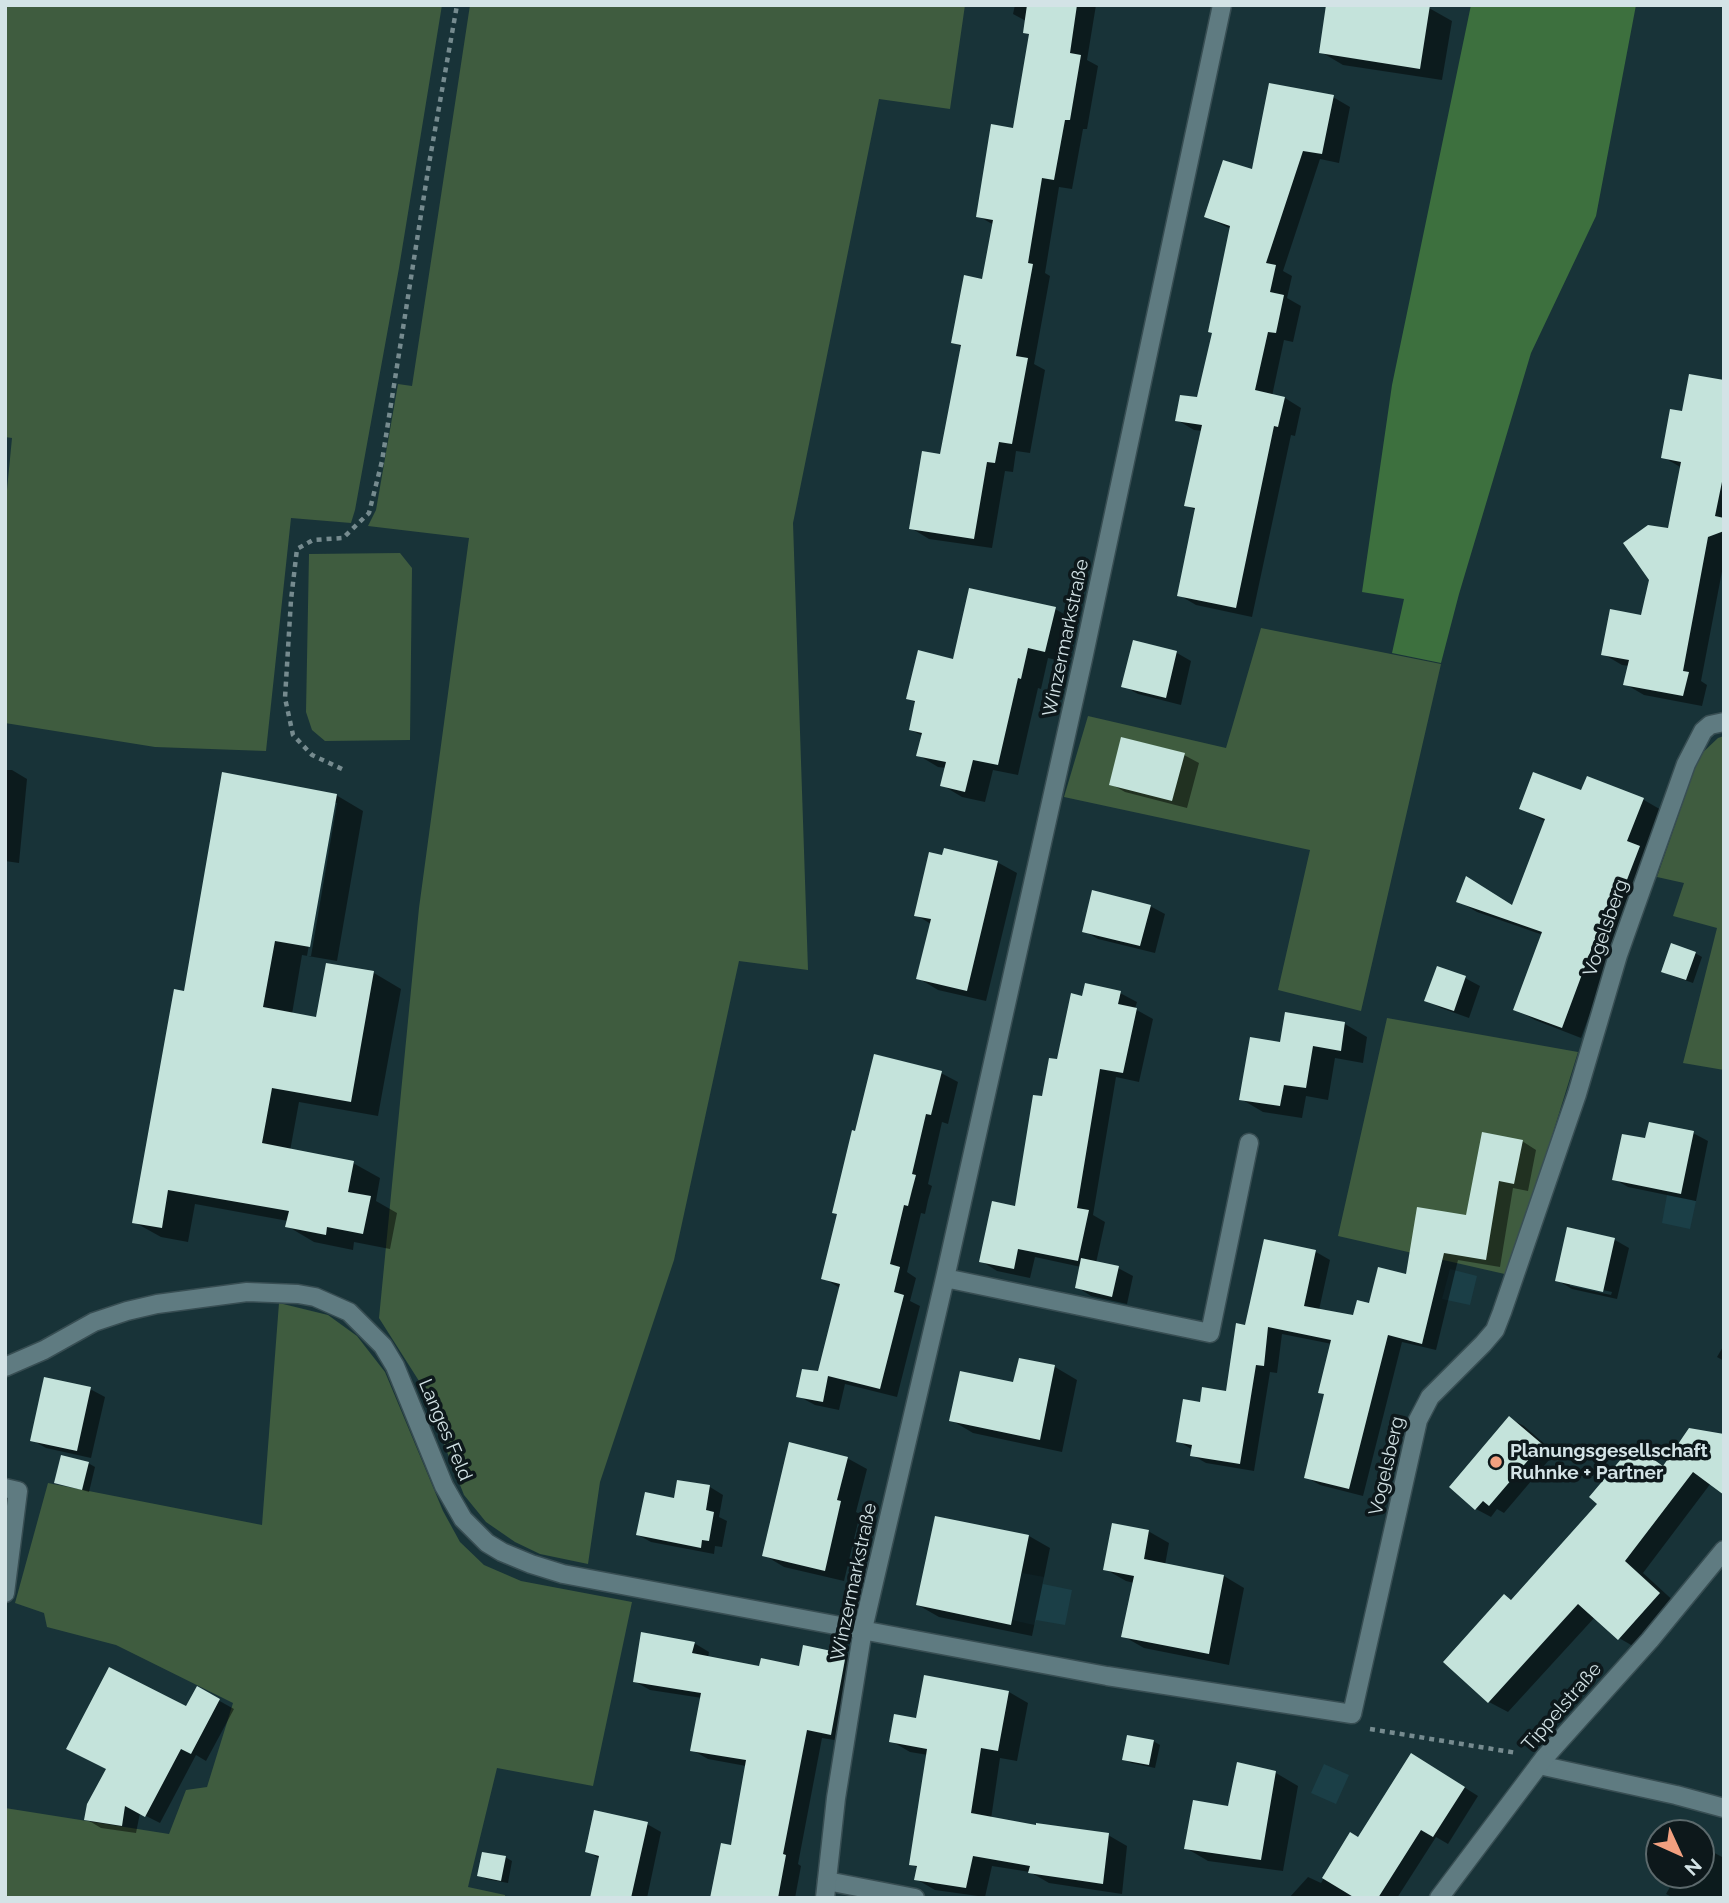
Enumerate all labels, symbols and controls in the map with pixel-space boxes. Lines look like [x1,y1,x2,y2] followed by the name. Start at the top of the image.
[1038,557,1094,719] street label: Winzermarkstraße
[1579,876,1633,980] street label: Vogelsberg
[413,1376,477,1484] street label: Langes Feld
[1365,1414,1409,1518] street label: Vogelsberg
[1510,1440,1708,1484] place label: Planungsgesellschaft Ruhnke + Partner
[1488,1454,1504,1470] marker: Planungsgesellschaft Ruhnke + Partner
[826,1501,882,1663] street label: Winzermarkstraße
[1517,1658,1607,1756] street label: Tippelstraße
[1645,1819,1715,1889] north arrow
[1681,1855,1706,1880] text: N

